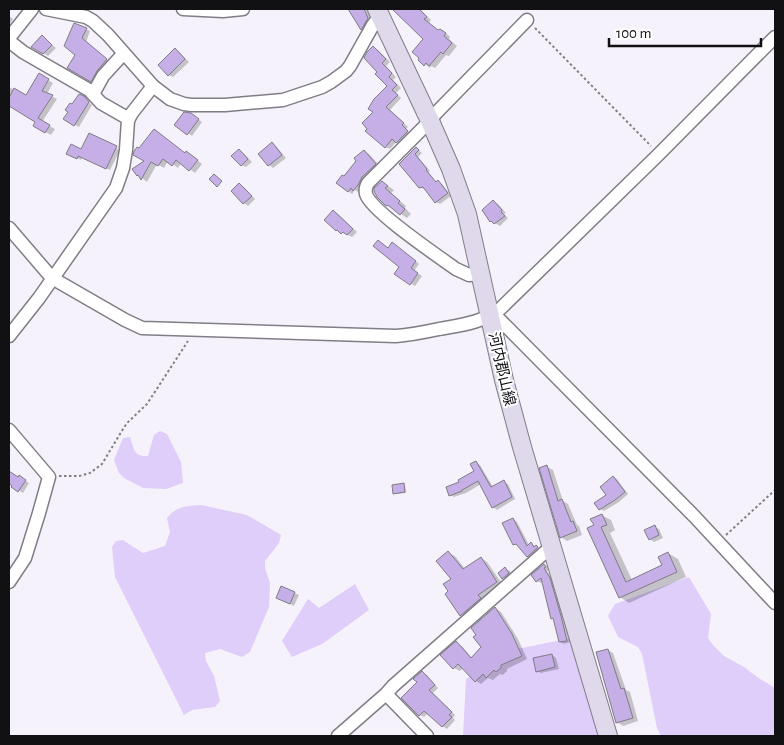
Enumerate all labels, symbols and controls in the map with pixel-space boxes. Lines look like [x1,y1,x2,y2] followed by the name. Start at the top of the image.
[609,15,762,47] scale bar
[616,26,651,41] text: 100 m
[486,331,518,407] street label: 河内郡山線

